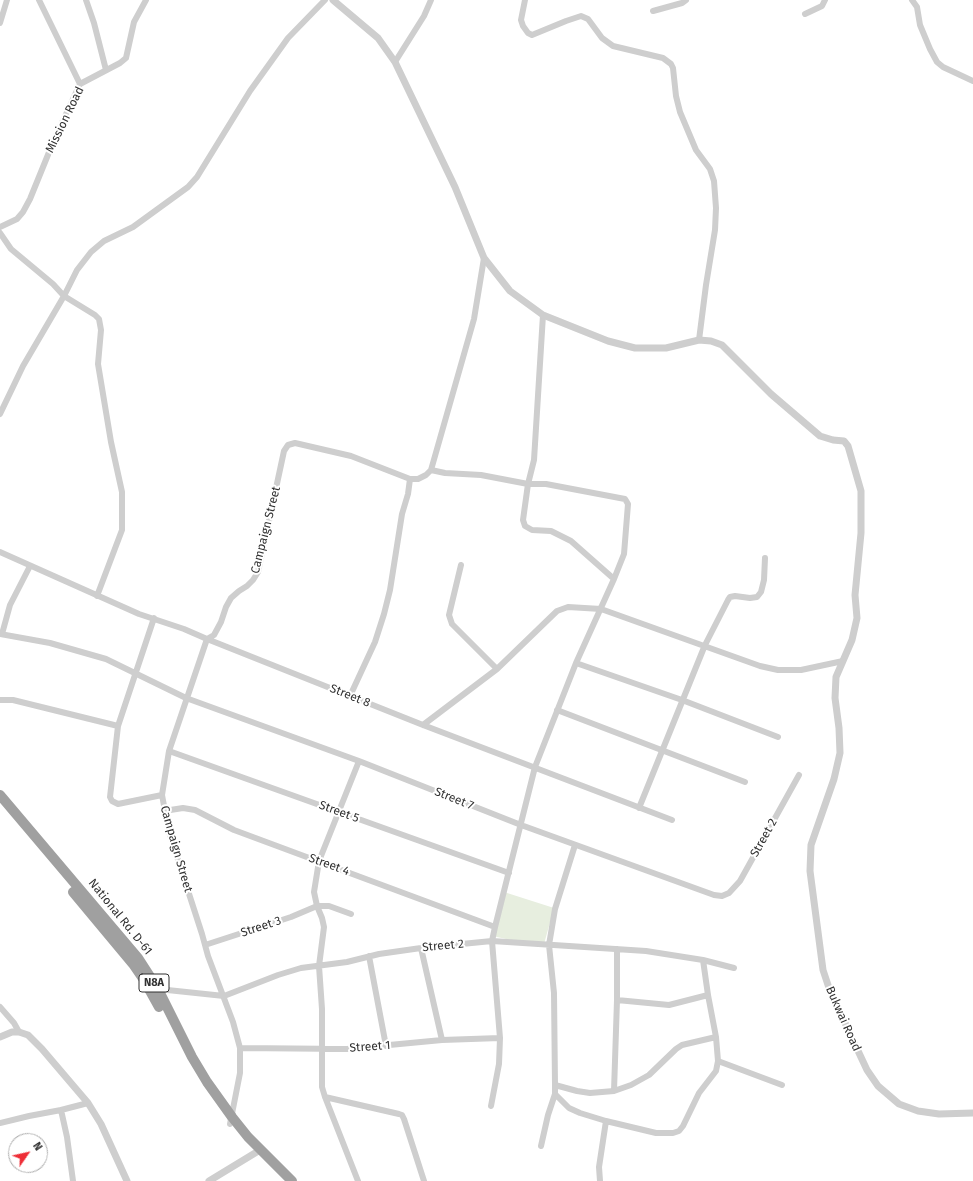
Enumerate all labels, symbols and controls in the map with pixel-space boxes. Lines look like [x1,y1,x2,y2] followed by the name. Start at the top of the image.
[43,84,87,156] street label: Mission Road
[248,485,284,575] street label: Campaign Street
[328,681,372,711] street label: Street 8
[432,785,476,813] street label: Street 7
[317,798,361,826] street label: Street 5
[157,804,195,894] street label: Campaign Street
[748,816,780,860] street label: Street 2
[307,851,351,879] street label: Street 4
[85,876,155,958] street label: National Rd. D-61
[239,914,283,940] street label: Street 3
[422,937,464,955] street label: Street 2
[139,974,169,992] road number: N8A
[822,984,864,1054] street label: Bukwai Road
[349,1038,391,1056] street label: Street 1
[8,1133,48,1173] north arrow
[30,1140,45,1153] text: N

